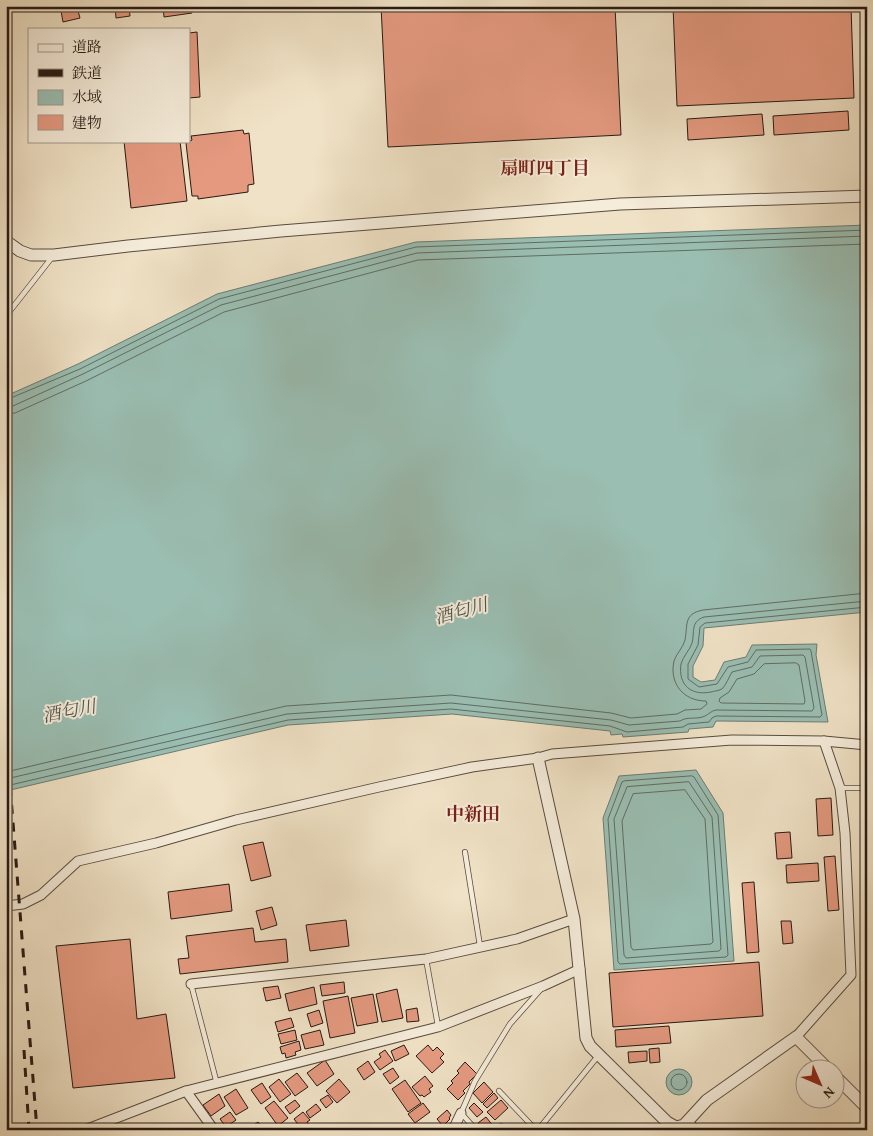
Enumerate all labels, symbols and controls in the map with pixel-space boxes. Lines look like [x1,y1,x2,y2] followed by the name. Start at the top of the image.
[28,28,190,142] legend
[72,36,102,57] text: 道路
[72,62,102,83] text: 鉄道
[72,86,102,107] text: 水域
[72,112,102,133] text: 建物
[500,154,590,181] district label: 扇町四丁目
[431,590,492,631] water label: 酒匂川
[40,692,100,729] water label: 酒匂川
[446,800,500,827] district label: 中新田
[796,1058,846,1108] north arrow
[818,1083,840,1104] text: N

